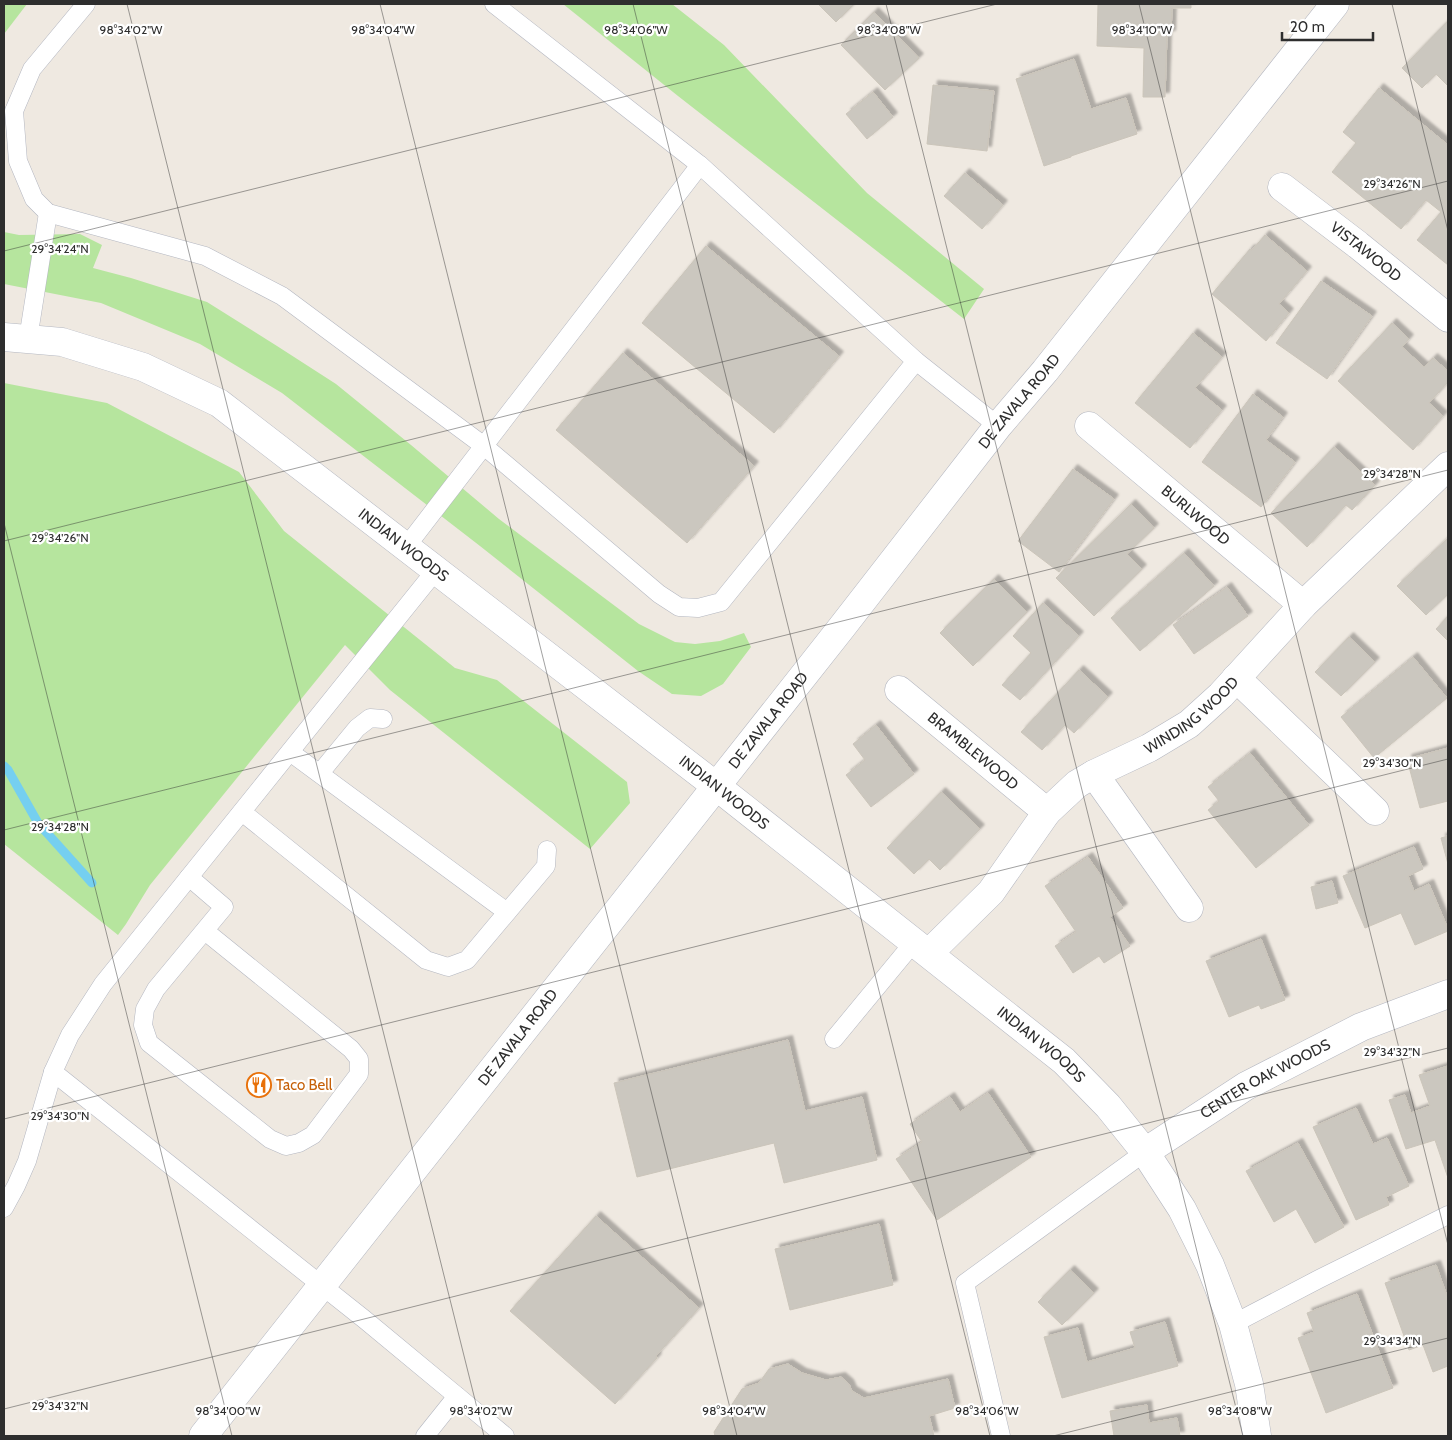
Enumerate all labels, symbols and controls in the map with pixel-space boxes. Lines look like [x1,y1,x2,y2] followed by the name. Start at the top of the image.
[1282,10,1373,42] scale bar
[1290,18,1325,36] text: 20 m
[100,22,163,37] text: 98°34'02"W
[351,22,415,37] text: 98°34'04"W
[604,22,668,37] text: 98°34'06"W
[857,22,922,37] text: 98°34'08"W
[1112,22,1173,37] text: 98°34'10"W
[1363,176,1421,191] text: 29°34'26"N
[1327,218,1405,286] street label: VISTAWOOD
[31,241,89,256] text: 29°34'24"N
[975,350,1064,452] street label: DE ZAVALA ROAD
[1363,466,1421,481] text: 29°34'28"N
[1158,481,1234,549] street label: BURLWOOD
[355,505,452,586] street label: INDIAN WOODS
[31,530,89,545] text: 29°34'26"N
[725,668,812,772] street label: DE ZAVALA ROAD
[1141,673,1242,758] street label: WINDING WOOD
[924,708,1022,794] street label: BRAMBLEWOOD
[676,752,773,834] street label: INDIAN WOODS
[1362,755,1422,770] text: 29°34'30"N
[31,819,89,834] text: 29°34'28"N
[474,985,561,1089] street label: DE ZAVALA ROAD
[994,1003,1089,1086] street label: INDIAN WOODS
[1197,1035,1333,1122] street label: CENTER OAK WOODS
[1363,1044,1421,1059] text: 29°34'32"N
[246,1072,272,1098] restaurant icon: Taco Bell
[276,1076,333,1094] place label: Taco Bell
[30,1108,90,1123] text: 29°34'30"N
[1363,1333,1421,1348] text: 29°34'34"N
[31,1398,89,1413] text: 29°34'32"N
[196,1403,261,1418] text: 98°34'00"W
[450,1403,513,1418] text: 98°34'02"W
[702,1403,766,1418] text: 98°34'04"W
[955,1403,1019,1418] text: 98°34'06"W
[1208,1403,1273,1418] text: 98°34'08"W

